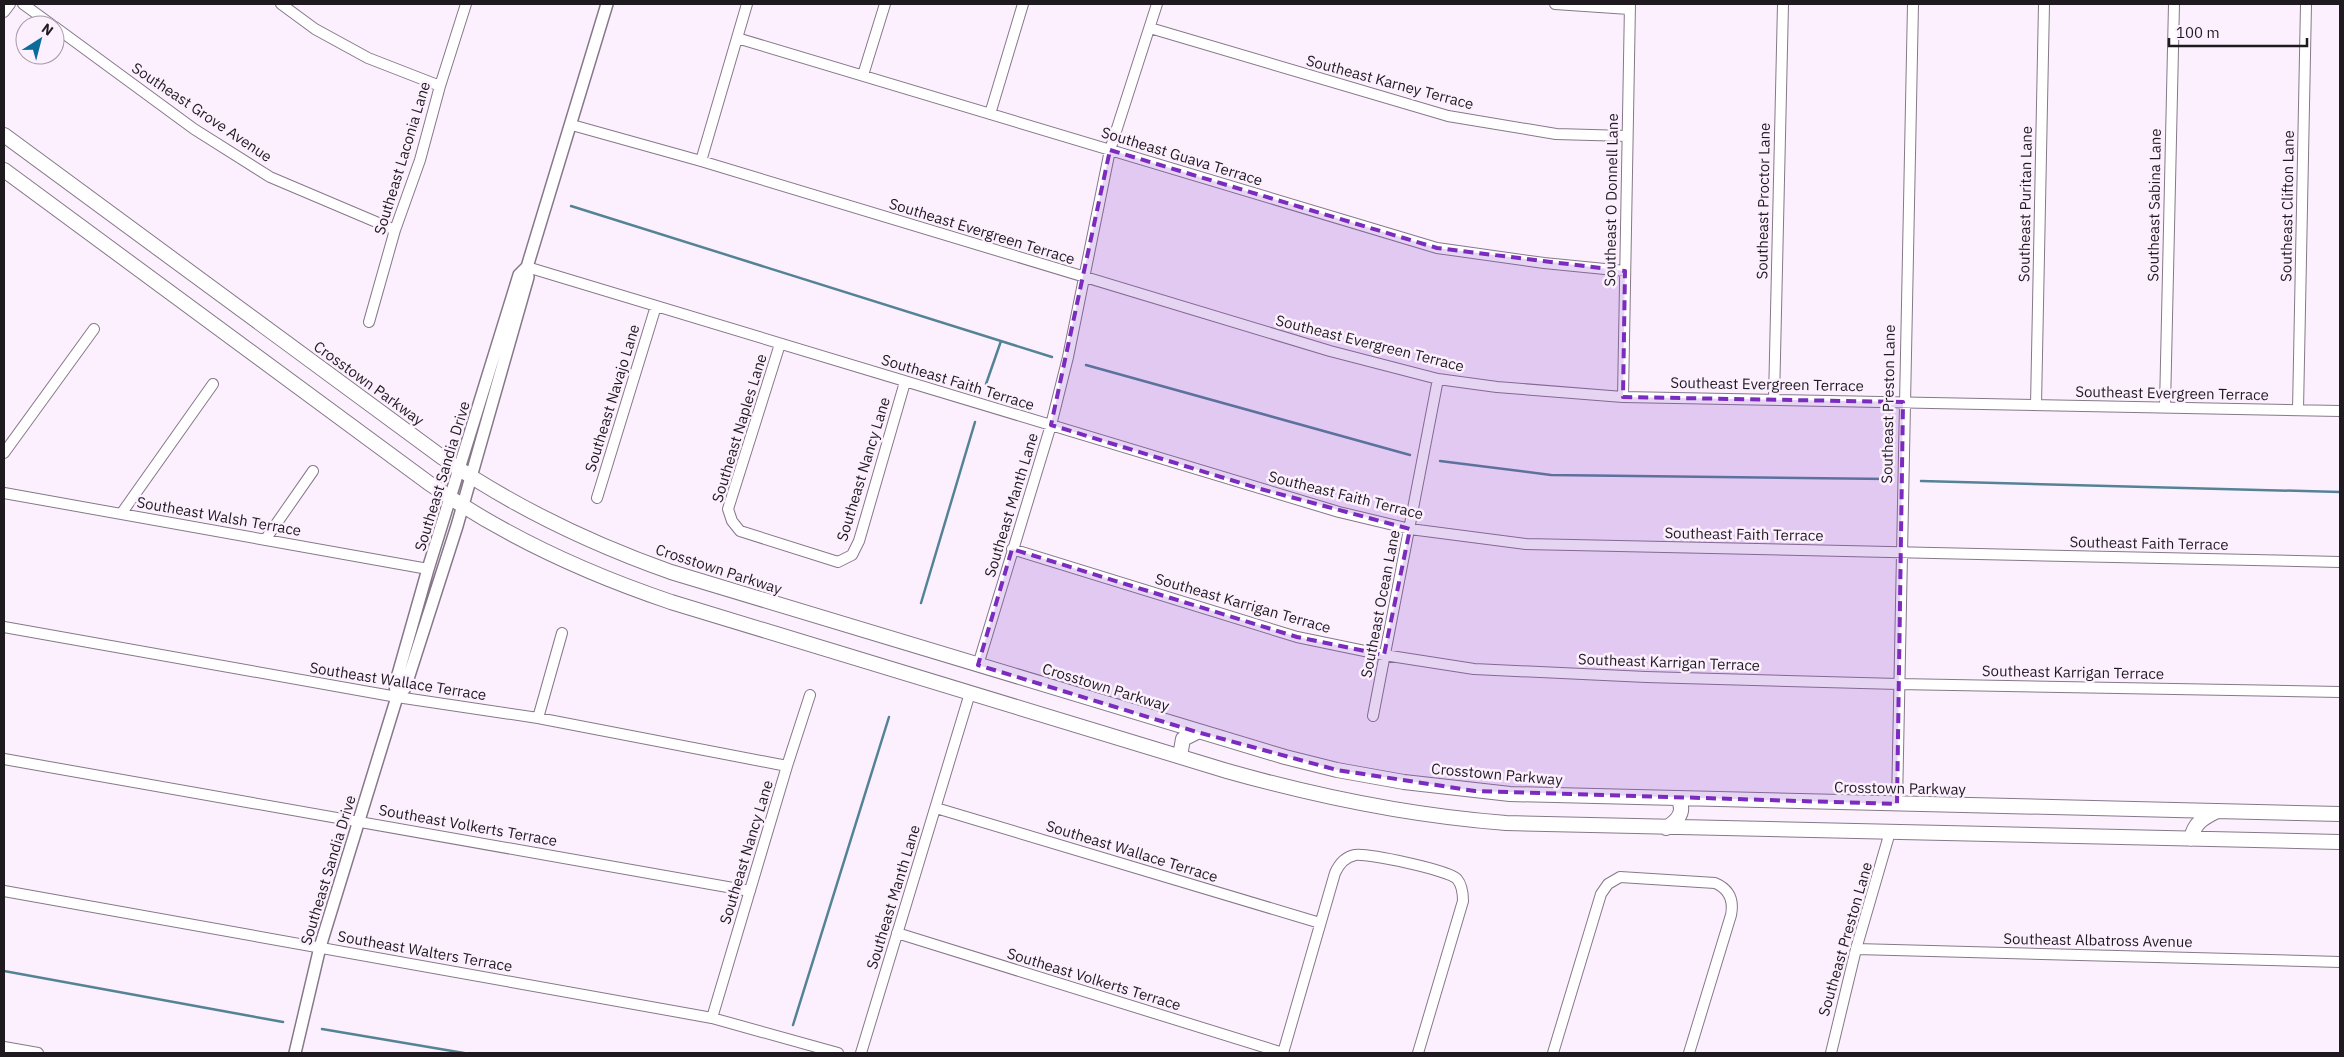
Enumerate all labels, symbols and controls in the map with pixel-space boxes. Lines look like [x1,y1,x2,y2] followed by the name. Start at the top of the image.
[15,15,65,65] north arrow
[2169,15,2306,47] scale bar
[38,19,57,40] text: N
[2176,23,2220,42] text: 100 m
[1304,50,1476,114] street label: Southeast Karney Terrace
[128,58,276,166] street label: Southeast Grove Avenue
[370,79,434,237] street label: Southeast Laconia Lane
[1600,113,1622,287] street label: Southeast O Donnell Lane
[1099,122,1265,190] street label: Southeast Guava Terrace
[1752,122,1774,280] street label: Southeast Proctor Lane
[2014,126,2036,282] street label: Southeast Puritan Lane
[2143,128,2165,282] street label: Southeast Sabina Lane
[2276,130,2298,282] street label: Southeast Clifton Lane
[887,194,1077,268] street label: Southeast Evergreen Terrace
[1274,310,1466,376] street label: Southeast Evergreen Terrace
[580,322,644,474] street label: Southeast Navajo Lane
[1877,324,1899,484] street label: Southeast Preston Lane
[310,337,428,430] street label: Crosstown Parkway
[879,350,1037,414] street label: Southeast Faith Terrace
[707,351,771,505] street label: Southeast Naples Lane
[1670,373,1864,395] street label: Southeast Evergreen Terrace
[2075,382,2269,404] street label: Southeast Evergreen Terrace
[832,395,894,543] street label: Southeast Nancy Lane
[410,399,474,553] street label: Southeast Sandia Drive
[980,431,1042,579] street label: Southeast Manth Lane
[1267,467,1425,523] street label: Southeast Faith Terrace
[135,492,303,540] street label: Southeast Walsh Terrace
[1664,523,1824,545] street label: Southeast Faith Terrace
[1356,528,1404,680] street label: Southeast Ocean Lane
[2069,532,2229,554] street label: Southeast Faith Terrace
[653,540,785,599] street label: Crosstown Parkway
[1153,569,1333,637] street label: Southeast Karrigan Terrace
[1578,649,1760,675] street label: Southeast Karrigan Terrace
[308,658,488,704] street label: Southeast Wallace Terrace
[1040,659,1172,716] street label: Crosstown Parkway
[1982,661,2164,683] street label: Southeast Karrigan Terrace
[1431,759,1564,789] street label: Crosstown Parkway
[1834,777,1967,799] street label: Crosstown Parkway
[715,778,777,926] street label: Southeast Nancy Lane
[296,793,360,947] street label: Southeast Sandia Drive
[377,800,559,850] street label: Southeast Volkerts Terrace
[1044,816,1220,886] street label: Southeast Wallace Terrace
[862,823,924,971] street label: Southeast Manth Lane
[1814,860,1876,1018] street label: Southeast Preston Lane
[336,926,514,976] street label: Southeast Walters Terrace
[2003,929,2193,951] street label: Southeast Albatross Avenue
[1005,943,1183,1015] street label: Southeast Volkerts Terrace

